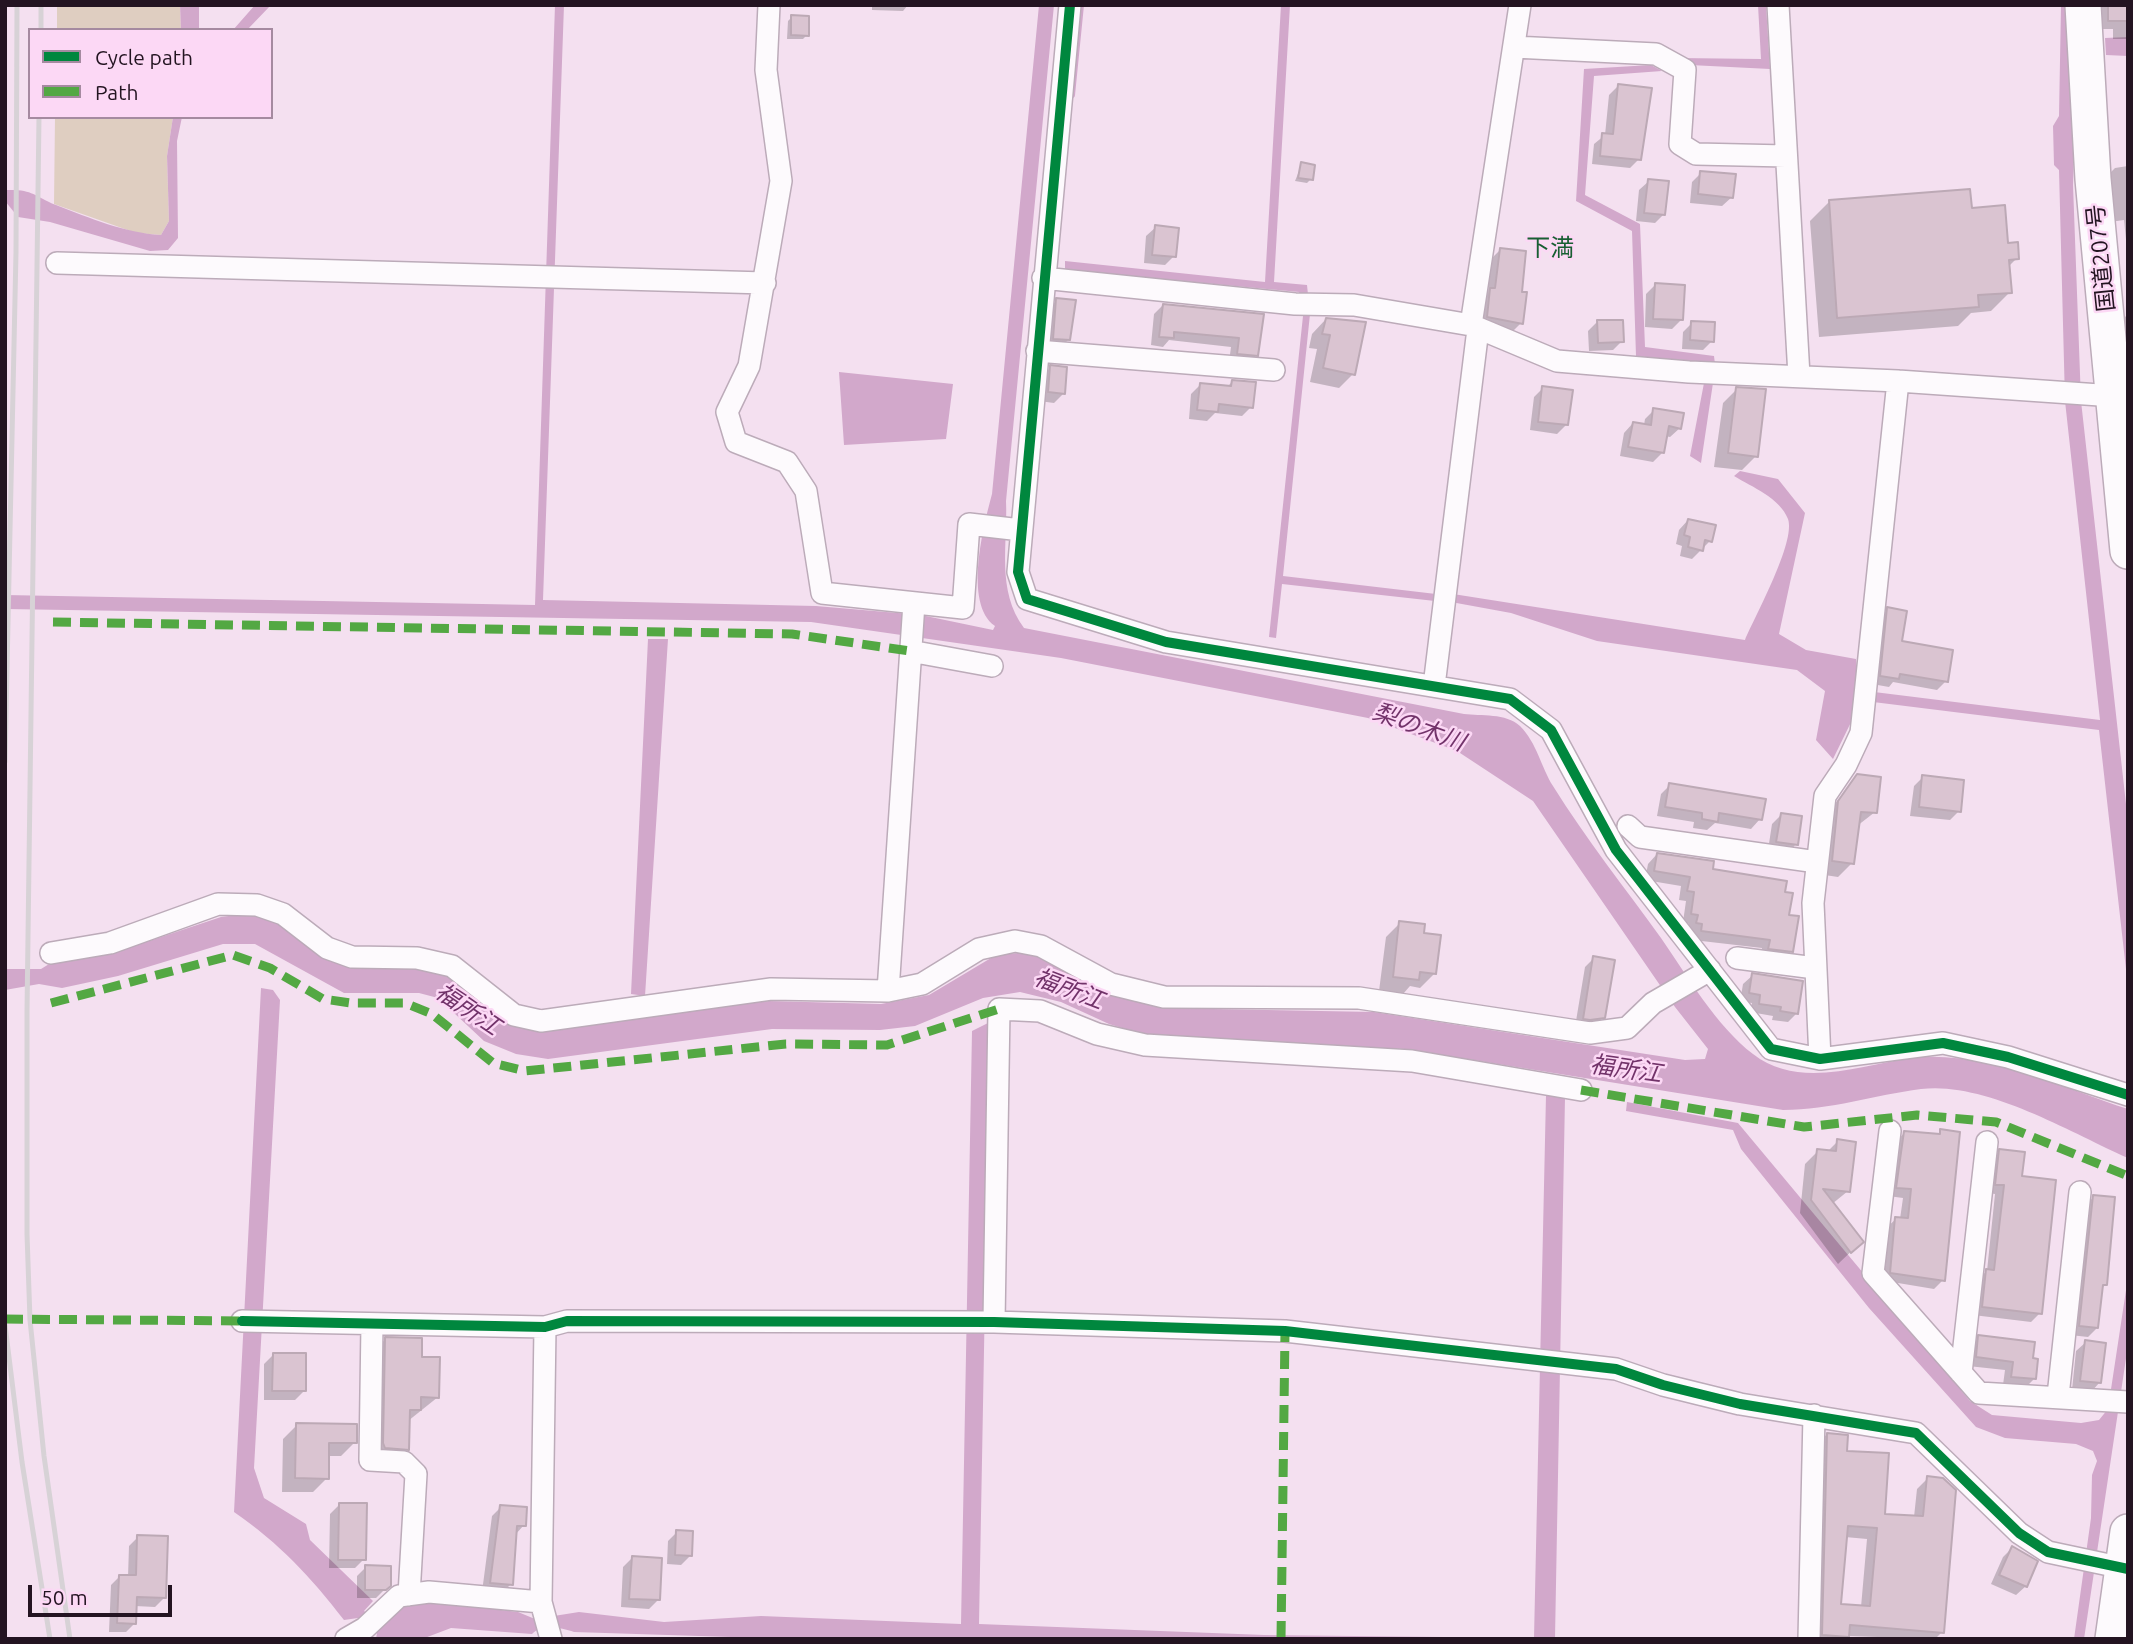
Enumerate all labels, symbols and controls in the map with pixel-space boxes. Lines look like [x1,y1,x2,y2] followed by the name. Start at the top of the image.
[28,28,273,119] legend
[95,45,193,69] text: Cycle path
[95,80,138,104] text: Path
[2082,203,2120,313] street label: 国道207号
[1526,234,1574,262] district label: 下満
[1369,697,1469,757] water label: 梨の木川
[1030,963,1108,1015] water label: 福所江
[430,977,506,1041] water label: 福所江
[1588,1050,1664,1088] water label: 福所江
[32,1570,175,1614] scale bar
[41,1585,88,1609] text: 50 m

